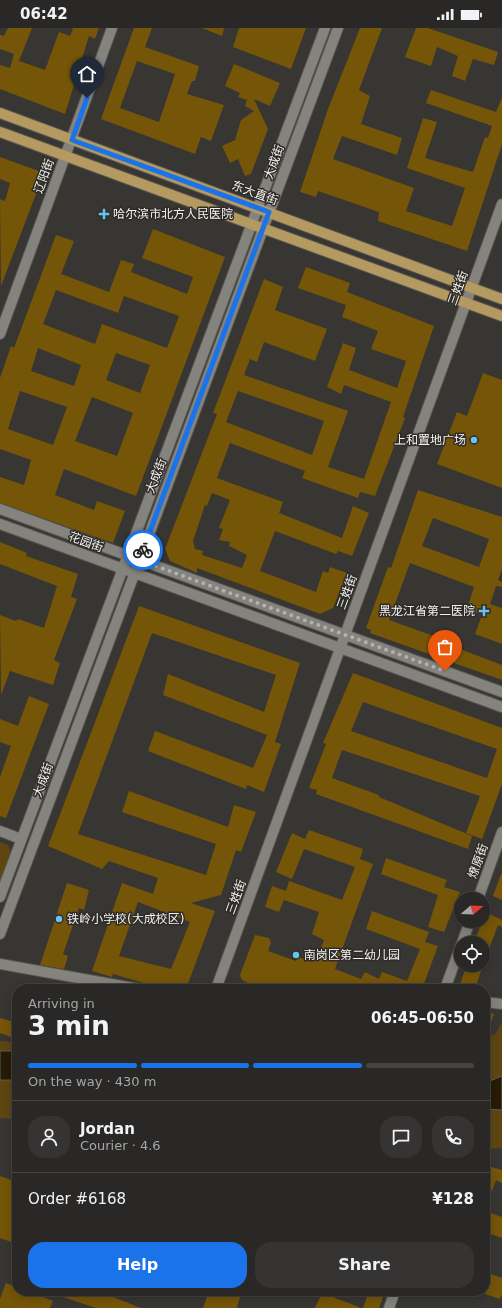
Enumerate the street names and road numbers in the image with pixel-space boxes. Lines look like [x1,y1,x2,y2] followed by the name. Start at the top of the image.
[261,143,287,181] street label: 大成街
[31,157,57,195] street label: 辽阳街
[230,178,280,208] street label: 东大直街
[445,269,471,307] street label: 三姓街
[143,457,169,495] street label: 大成街
[67,529,105,555] street label: 花园街
[334,573,360,611] street label: 三姓街
[30,761,56,799] street label: 大成街
[465,842,491,880] street label: 燎原街
[223,878,249,916] street label: 三姓街

